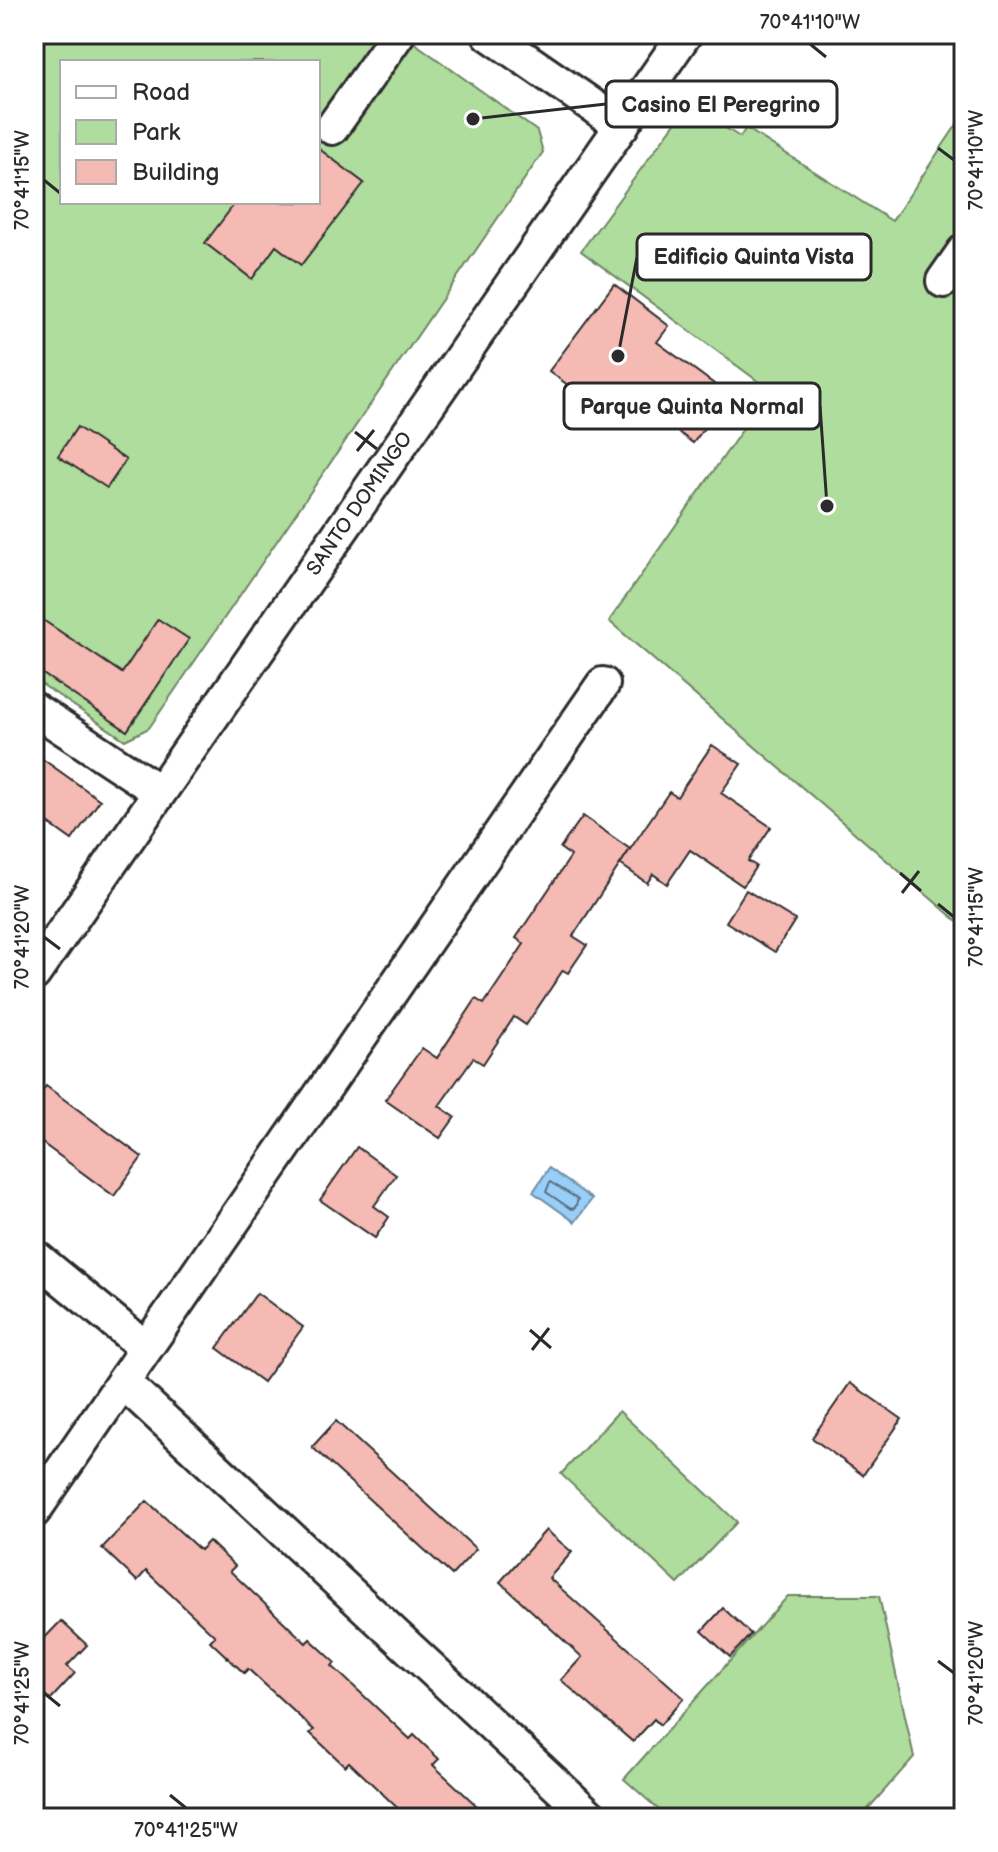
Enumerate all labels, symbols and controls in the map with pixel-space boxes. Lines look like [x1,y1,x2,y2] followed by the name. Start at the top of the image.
[760,11,860,35] text: 70°41'10"W
[60,60,320,204] legend
[132,78,190,107] text: Road
[606,81,837,127] callout: Casino El Peregrino
[622,92,820,119] text: Casino El Peregrino
[965,110,989,210] text: 70°41'10"W
[132,118,180,147] text: Park
[11,130,35,230] text: 70°41'15"W
[132,158,219,187] text: Building
[637,234,871,280] callout: Edificio Quinta Vista
[654,244,854,271] text: Edificio Quinta Vista
[564,383,820,429] callout: Parque Quinta Normal
[580,394,804,421] text: Parque Quinta Normal
[302,427,418,580] street label: SANTO DOMINGO
[965,867,989,967] text: 70°41'15"W
[11,885,35,989] text: 70°41'20"W
[965,1621,989,1725] text: 70°41'20"W
[11,1641,35,1745] text: 70°41'25"W
[134,1819,238,1843] text: 70°41'25"W

